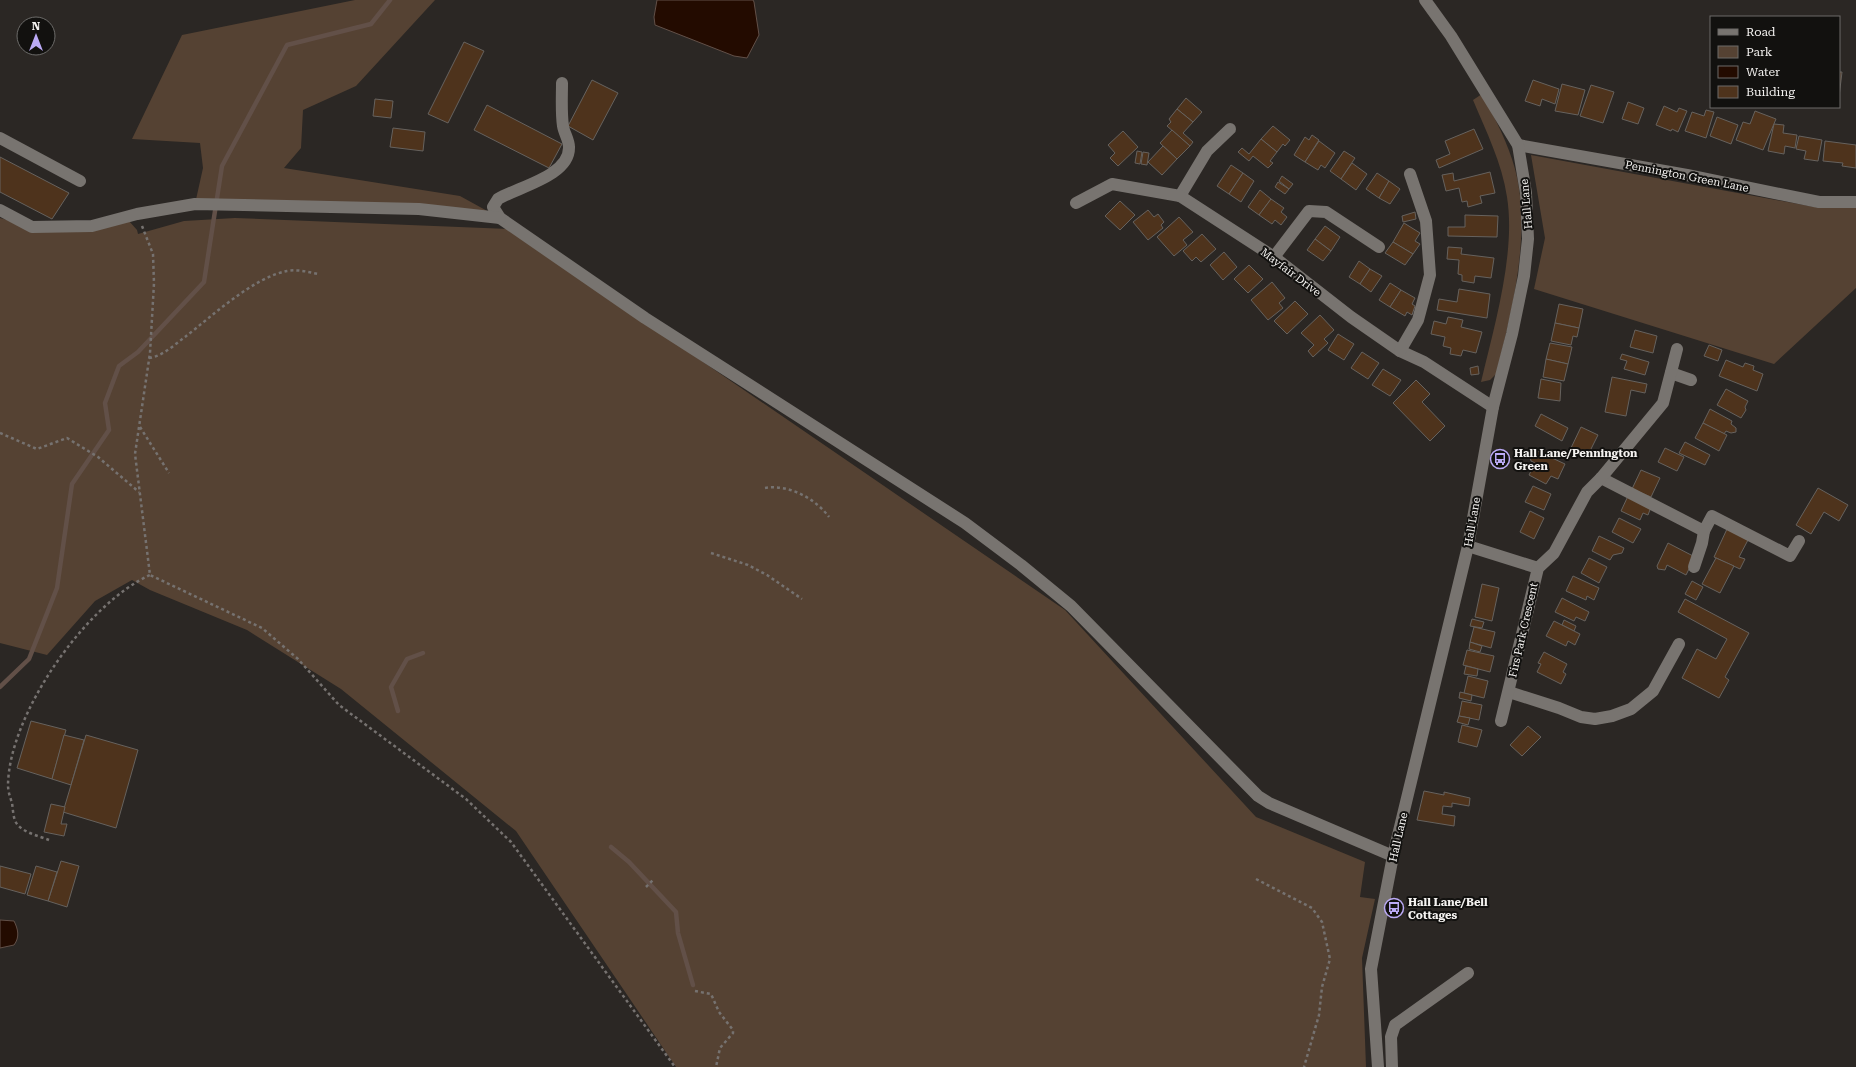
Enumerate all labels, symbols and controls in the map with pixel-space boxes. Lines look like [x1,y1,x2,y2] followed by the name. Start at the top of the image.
[16,16,56,56] north arrow
[1710,16,1840,108] legend
[32,20,41,33] text: N
[1746,25,1776,39] text: Road
[1746,45,1773,59] text: Park
[1746,65,1780,79] text: Water
[1746,85,1795,99] text: Building
[1624,158,1750,195] street label: Pennington Green Lane
[1518,178,1535,230] street label: Hall Lane
[1258,245,1323,299] street label: Mayfair Drive
[1514,447,1638,473] place label: Hall Lane/Pennington Green
[1489,448,1511,470] bus stop icon: Hall Lane/Pennington Green
[1462,496,1483,548] street label: Hall Lane
[1506,582,1541,679] street label: Firs Park Crescent
[1386,811,1411,863] street label: Hall Lane
[1408,896,1488,922] place label: Hall Lane/Bell Cottages
[1383,897,1405,919] bus stop icon: Hall Lane/Bell Cottages

